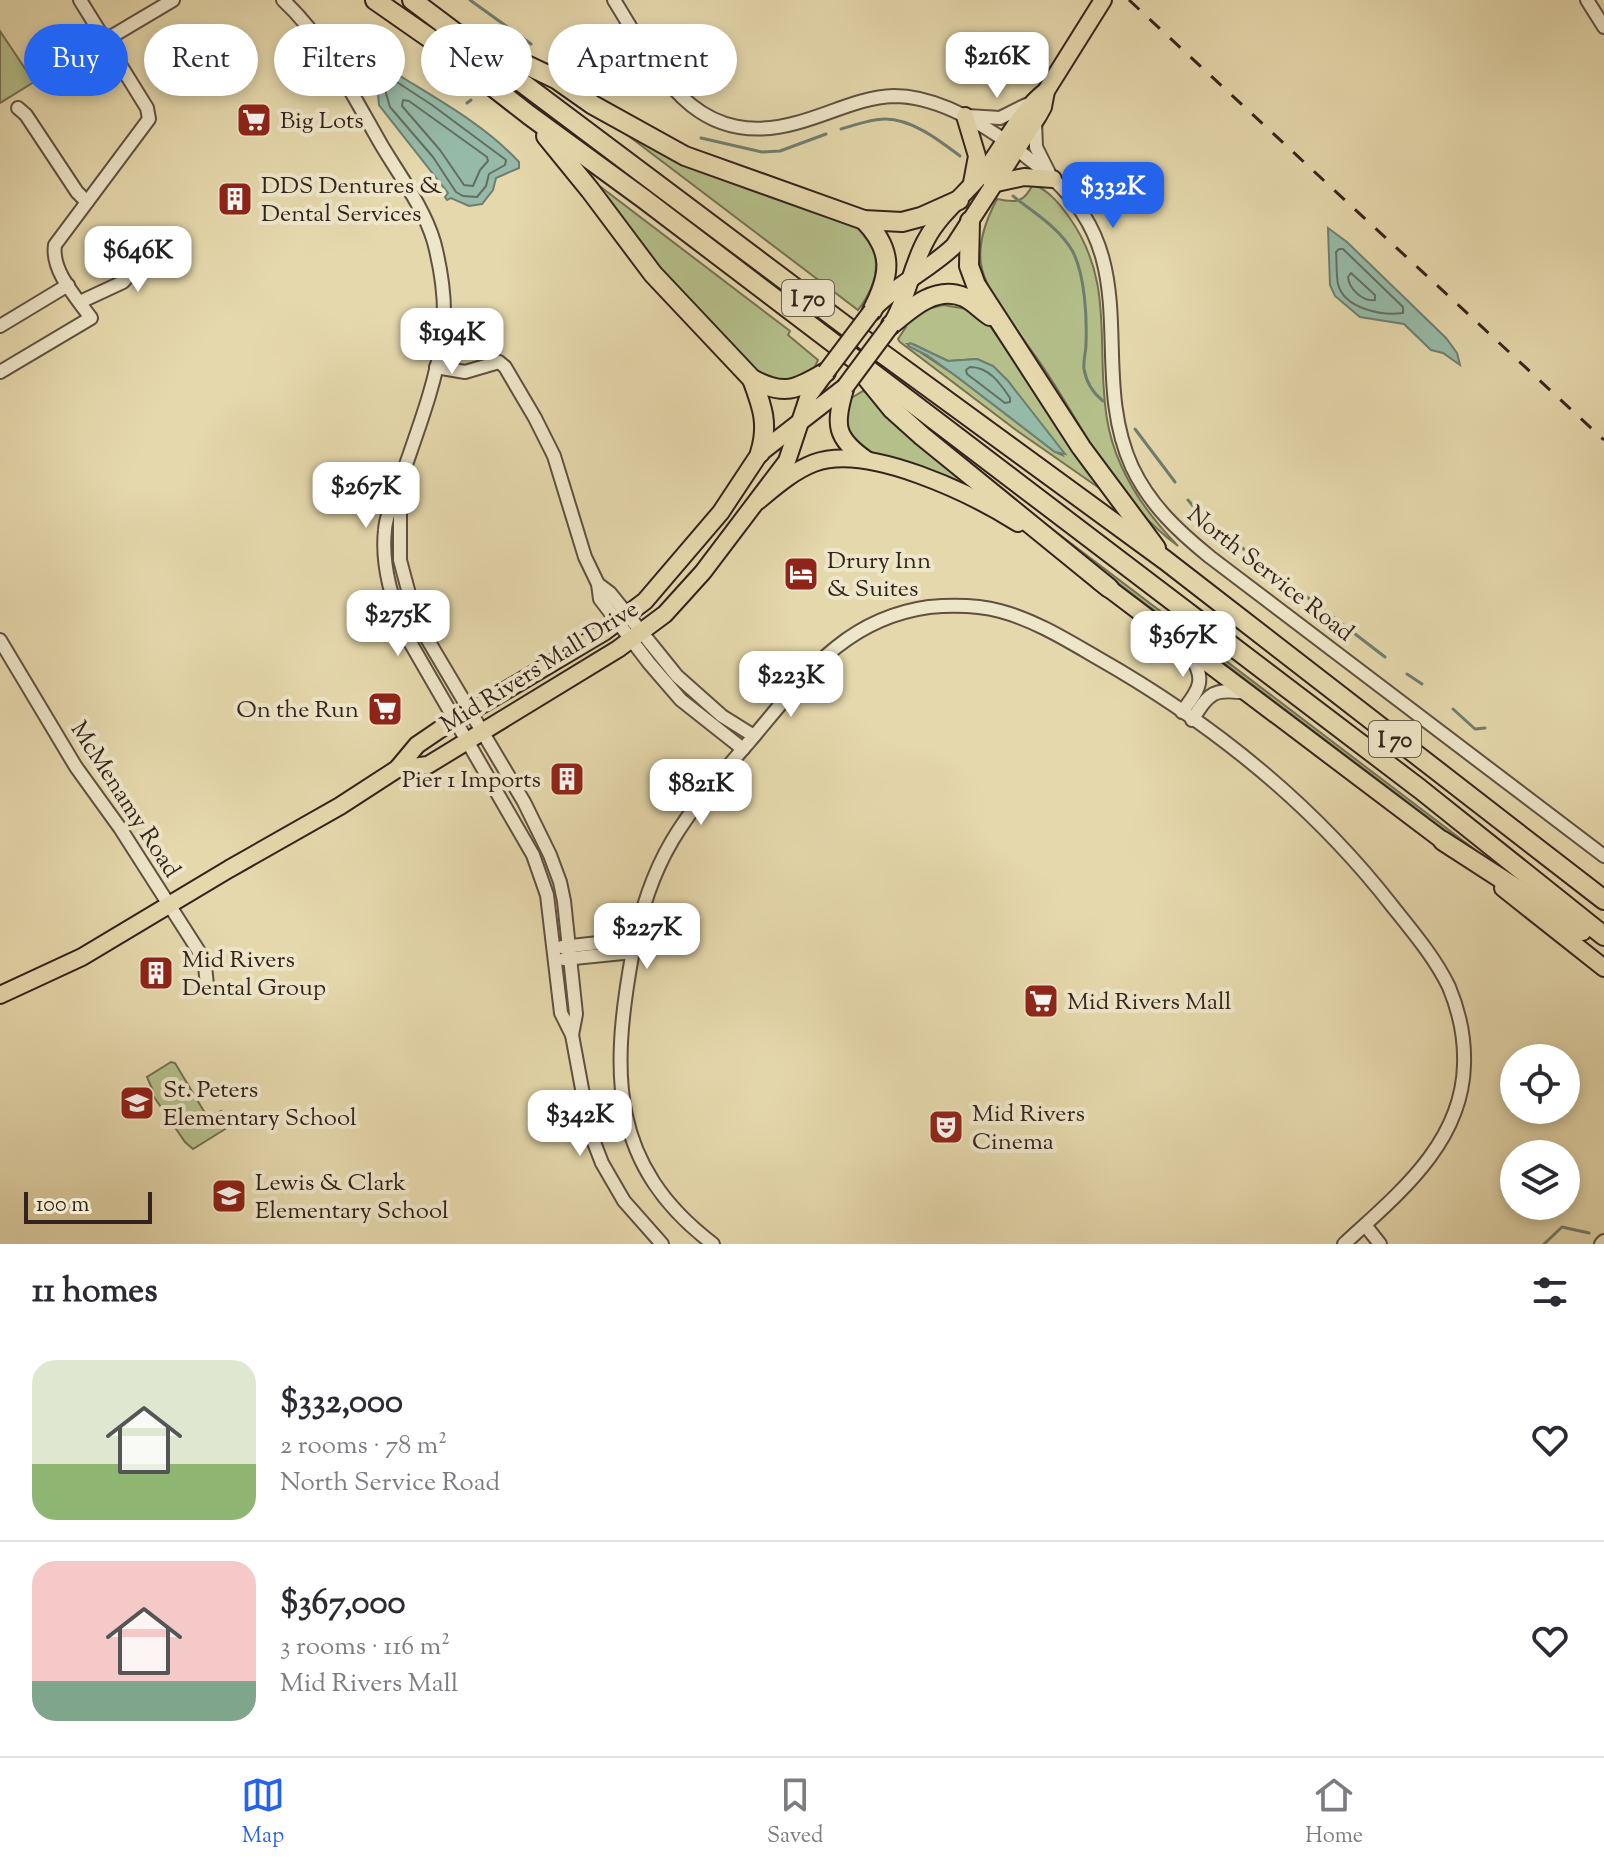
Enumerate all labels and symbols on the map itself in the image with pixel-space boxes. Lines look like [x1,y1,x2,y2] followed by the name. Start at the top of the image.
[941,32,1053,100] pin: $216K
[235,101,273,139] supermarket icon: Big Lots
[280,105,364,139] place label: Big Lots
[1057,162,1169,230] pin: $332K
[261,170,442,232] place label: DDS Dentures & Dental Services
[216,180,254,218] building icon: DDS Dentures & Dental Services
[82,226,194,294] pin: $646K
[782,280,834,316] road number: I 70
[396,308,508,376] pin: $194K
[310,462,422,530] pin: $267K
[1179,499,1361,651] street label: North Service Road
[827,545,931,607] place label: Drury Inn & Suites
[782,555,820,593] hotel icon: Drury Inn & Suites
[342,590,454,658] pin: $275K
[435,593,645,742] street label: Mid Rivers Mall Drive
[1127,611,1239,679] pin: $367K
[735,651,847,719] pin: $223K
[366,690,404,728] supermarket icon: On the Run
[236,694,359,728] place label: On the Run
[61,715,188,885] street label: McMenamy Road
[1369,721,1421,757] road number: I 70
[645,759,757,827] pin: $821K
[548,760,586,798] building icon: Pier 1 Imports
[402,764,541,798] place label: Pier 1 Imports
[591,903,703,971] pin: $227K
[182,944,326,1006] place label: Mid Rivers Dental Group
[137,954,175,992] building icon: Mid Rivers Dental Group
[1022,982,1060,1020] supermarket icon: Mid Rivers Mall
[1067,986,1232,1020] place label: Mid Rivers Mall
[163,1074,357,1136] place label: St. Peters Elementary School
[118,1084,156,1122] school or university icon: St. Peters Elementary School
[524,1090,636,1158] pin: $342K
[972,1098,1085,1160] place label: Mid Rivers Cinema
[927,1108,965,1146] theatre icon: Mid Rivers Cinema
[255,1167,449,1229] place label: Lewis & Clark Elementary School
[210,1177,248,1215] school or university icon: Lewis & Clark Elementary School
[24,1188,152,1224] scale bar

